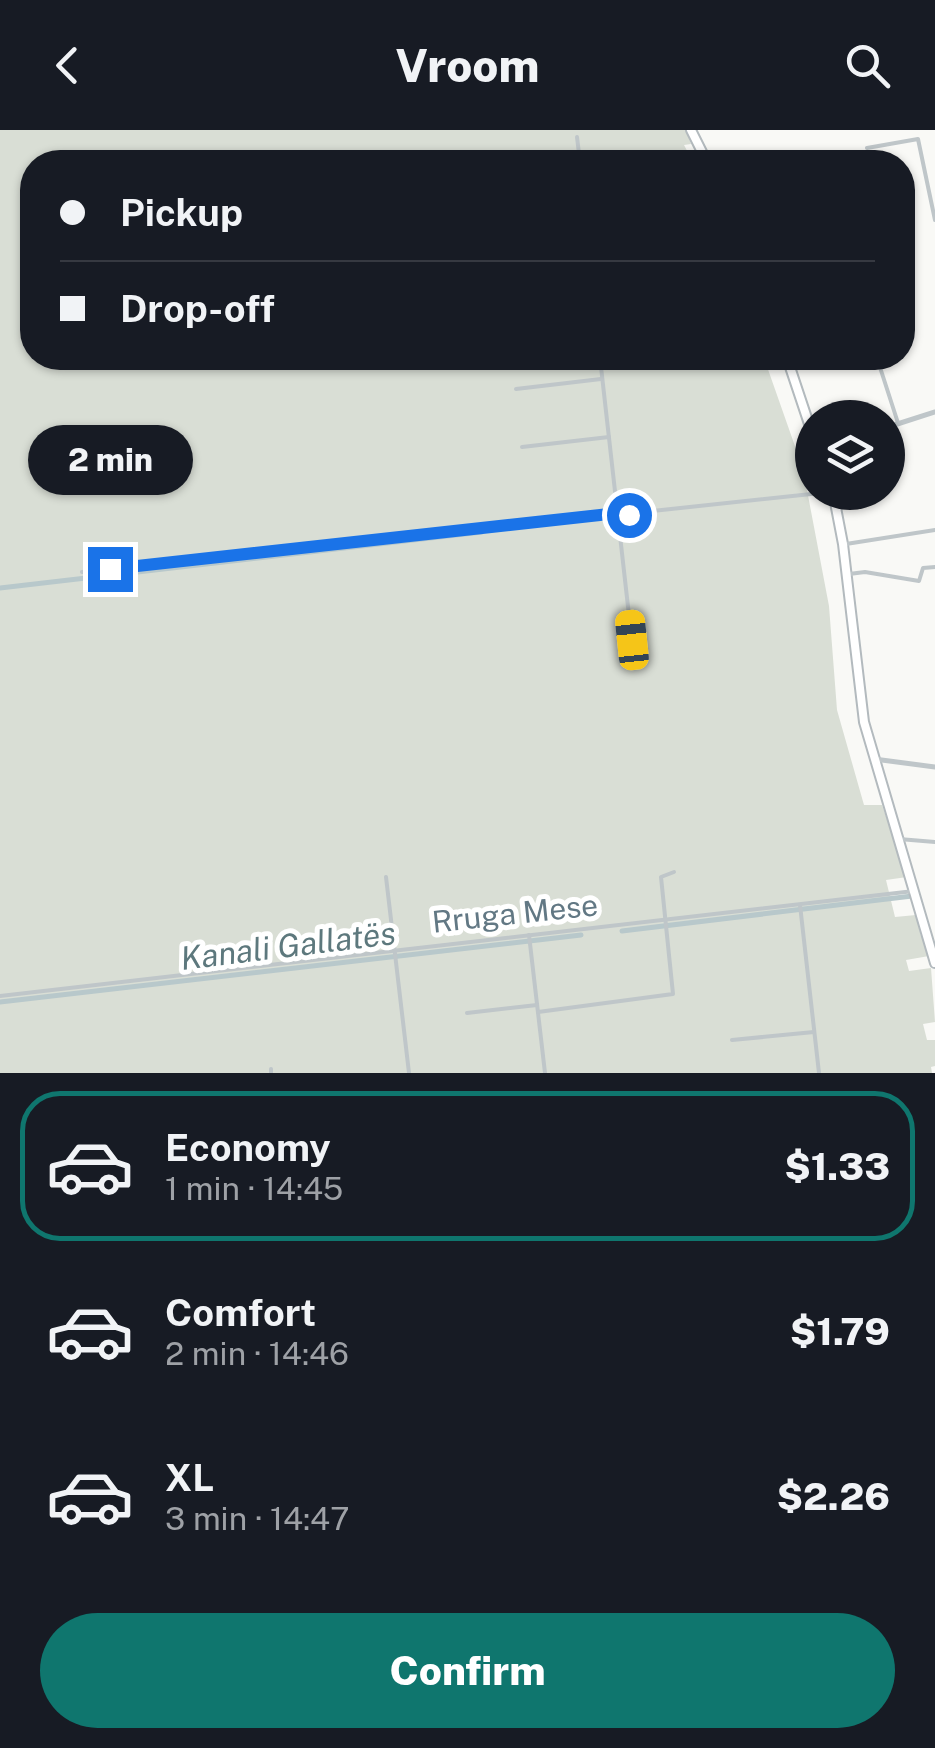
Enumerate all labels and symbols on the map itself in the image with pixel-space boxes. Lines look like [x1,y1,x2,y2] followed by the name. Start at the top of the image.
[28,424,192,494] callout: 2 min
[607,493,652,538] route start
[88,547,133,592] route end
[614,609,650,671] car
[430,886,600,940] street label: Rruga Mese
[178,914,398,977] water label: Kanali Gallatës

